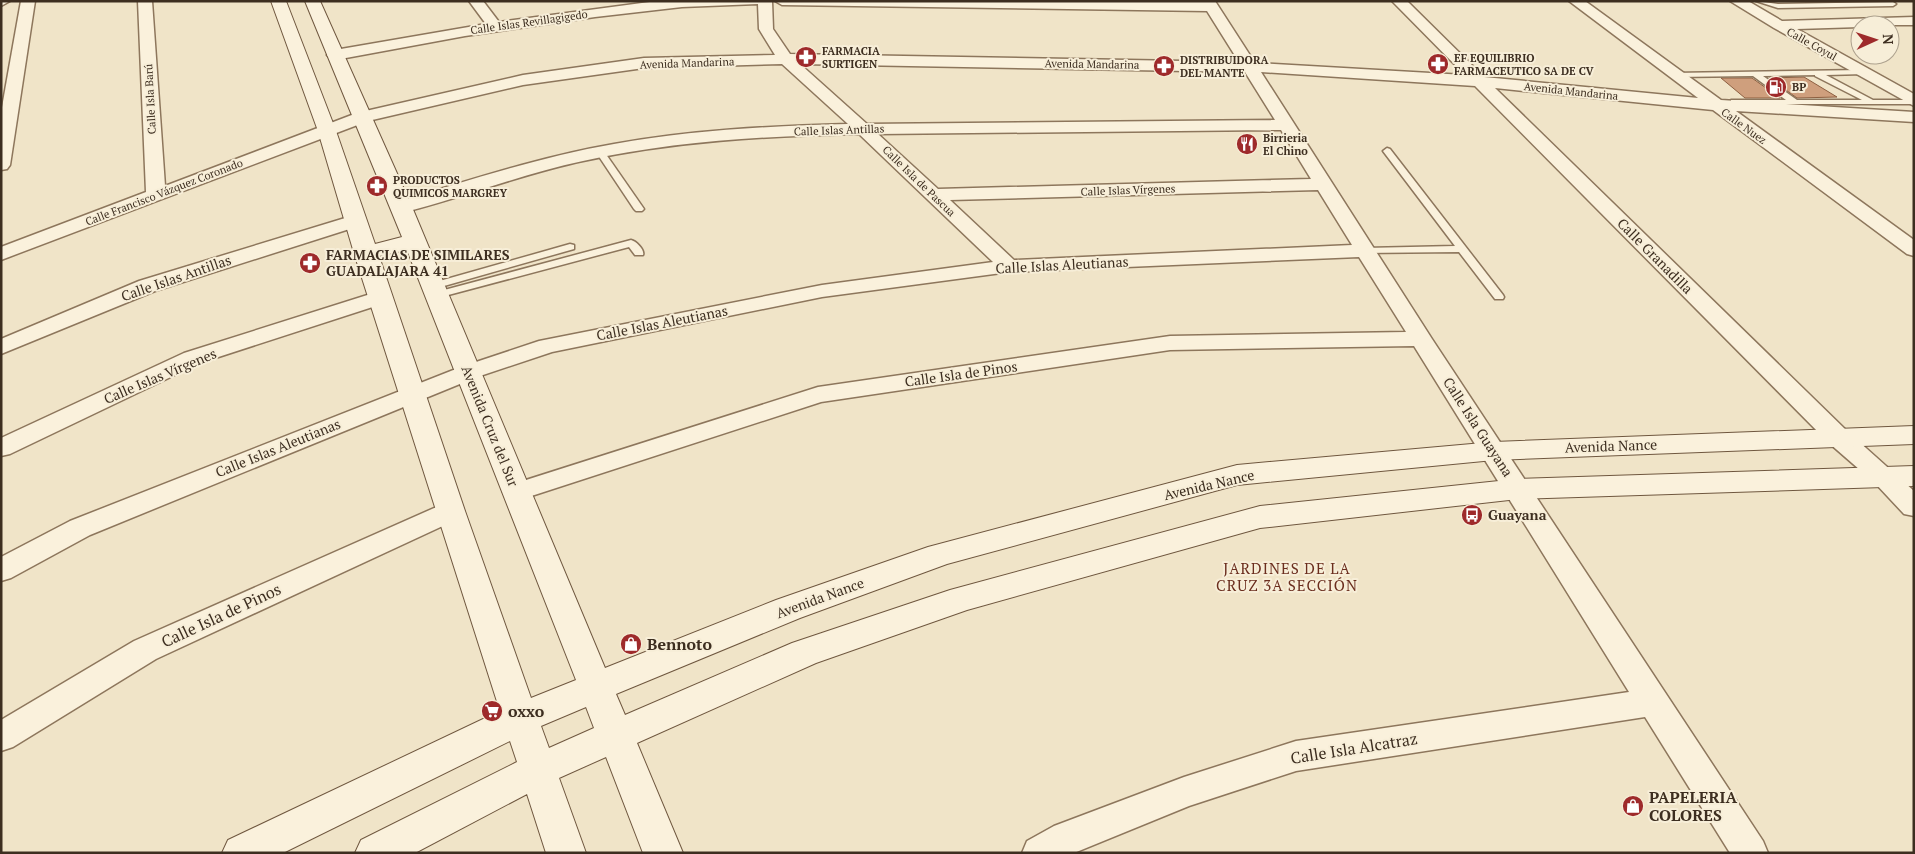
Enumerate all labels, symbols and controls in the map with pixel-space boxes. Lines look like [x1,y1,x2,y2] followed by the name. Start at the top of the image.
[469,7,589,37] street label: Calle Islas Revillagigedo
[1850,15,1900,65] north arrow
[1784,24,1840,64] street label: Calle Coyul
[1879,33,1898,45] text: N
[822,44,881,71] place label: FARMACIA SURTIGEN
[794,45,818,69] pharmacy icon: FARMACIA SURTIGEN
[1454,51,1594,78] place label: EF EQUILIBRIO FARMACEUTICO SA DE CV
[1426,52,1450,76] pharmacy icon: EF EQUILIBRIO FARMACEUTICO SA DE CV
[1180,53,1270,80] place label: DISTRIBUIDORA DEL MANTE
[639,54,735,72] street label: Avenida Mandarina
[1152,54,1176,78] pharmacy icon: DISTRIBUIDORA DEL MANTE
[1045,56,1140,72] street label: Avenida Mandarina
[141,63,159,135] street label: Calle Isla Barú
[1764,75,1788,99] fuel station icon: BP
[1523,79,1619,103] street label: Avenida Mandarina
[1792,80,1806,94] place label: BP
[1719,105,1769,147] street label: Calle Nuez
[793,121,885,139] street label: Calle Islas Antillas
[1263,131,1308,158] place label: Birrieria El Chino
[1235,132,1259,156] restaurant icon: Birrieria El Chino
[880,143,959,220] street label: Calle Isla de Pascua
[83,155,245,229] street label: Calle Francisco Vázquez Coronado
[393,173,507,200] place label: PRODUCTOS QUIMICOS MARGREY
[365,174,389,198] pharmacy icon: PRODUCTOS QUIMICOS MARGREY
[1080,181,1176,199] street label: Calle Islas Vírgenes
[1613,214,1697,298] street label: Calle Granadilla
[326,245,510,280] place label: FARMACIAS DE SIMILARES GUADALAJARA 41
[118,250,233,305] street label: Calle Islas Antillas
[298,251,322,275] pharmacy icon: FARMACIAS DE SIMILARES GUADALAJARA 41
[995,252,1129,277] street label: Calle Islas Aleutianas
[595,300,729,345] street label: Calle Islas Aleutianas
[101,343,219,408] street label: Calle Islas Vírgenes
[903,356,1018,391] street label: Calle Isla de Pinos
[457,362,524,490] street label: Avenida Cruz del Sur
[1439,373,1518,480] street label: Calle Isla Guayana
[212,414,343,481] street label: Calle Islas Aleutianas
[1565,434,1657,457] street label: Avenida Nance
[1162,465,1256,504] street label: Avenida Nance
[1460,503,1484,527] bus stop icon: Guayana
[1488,505,1547,524] place label: Guayana
[1216,558,1358,595] district label: JARDINES DE LA CRUZ 3A SECCIÓN
[773,573,866,622] street label: Avenida Nance
[158,578,285,652] street label: Calle Isla de Pinos
[619,632,643,656] shop icon: Bennoto
[647,633,712,655] place label: Bennoto
[480,699,504,723] supermarket icon: oxxo
[508,700,545,722] place label: oxxo
[1289,727,1419,769] street label: Calle Isla Alcatraz
[1649,786,1738,826] place label: PAPELERIA COLORES
[1621,794,1645,818] shop icon: PAPELERIA COLORES

